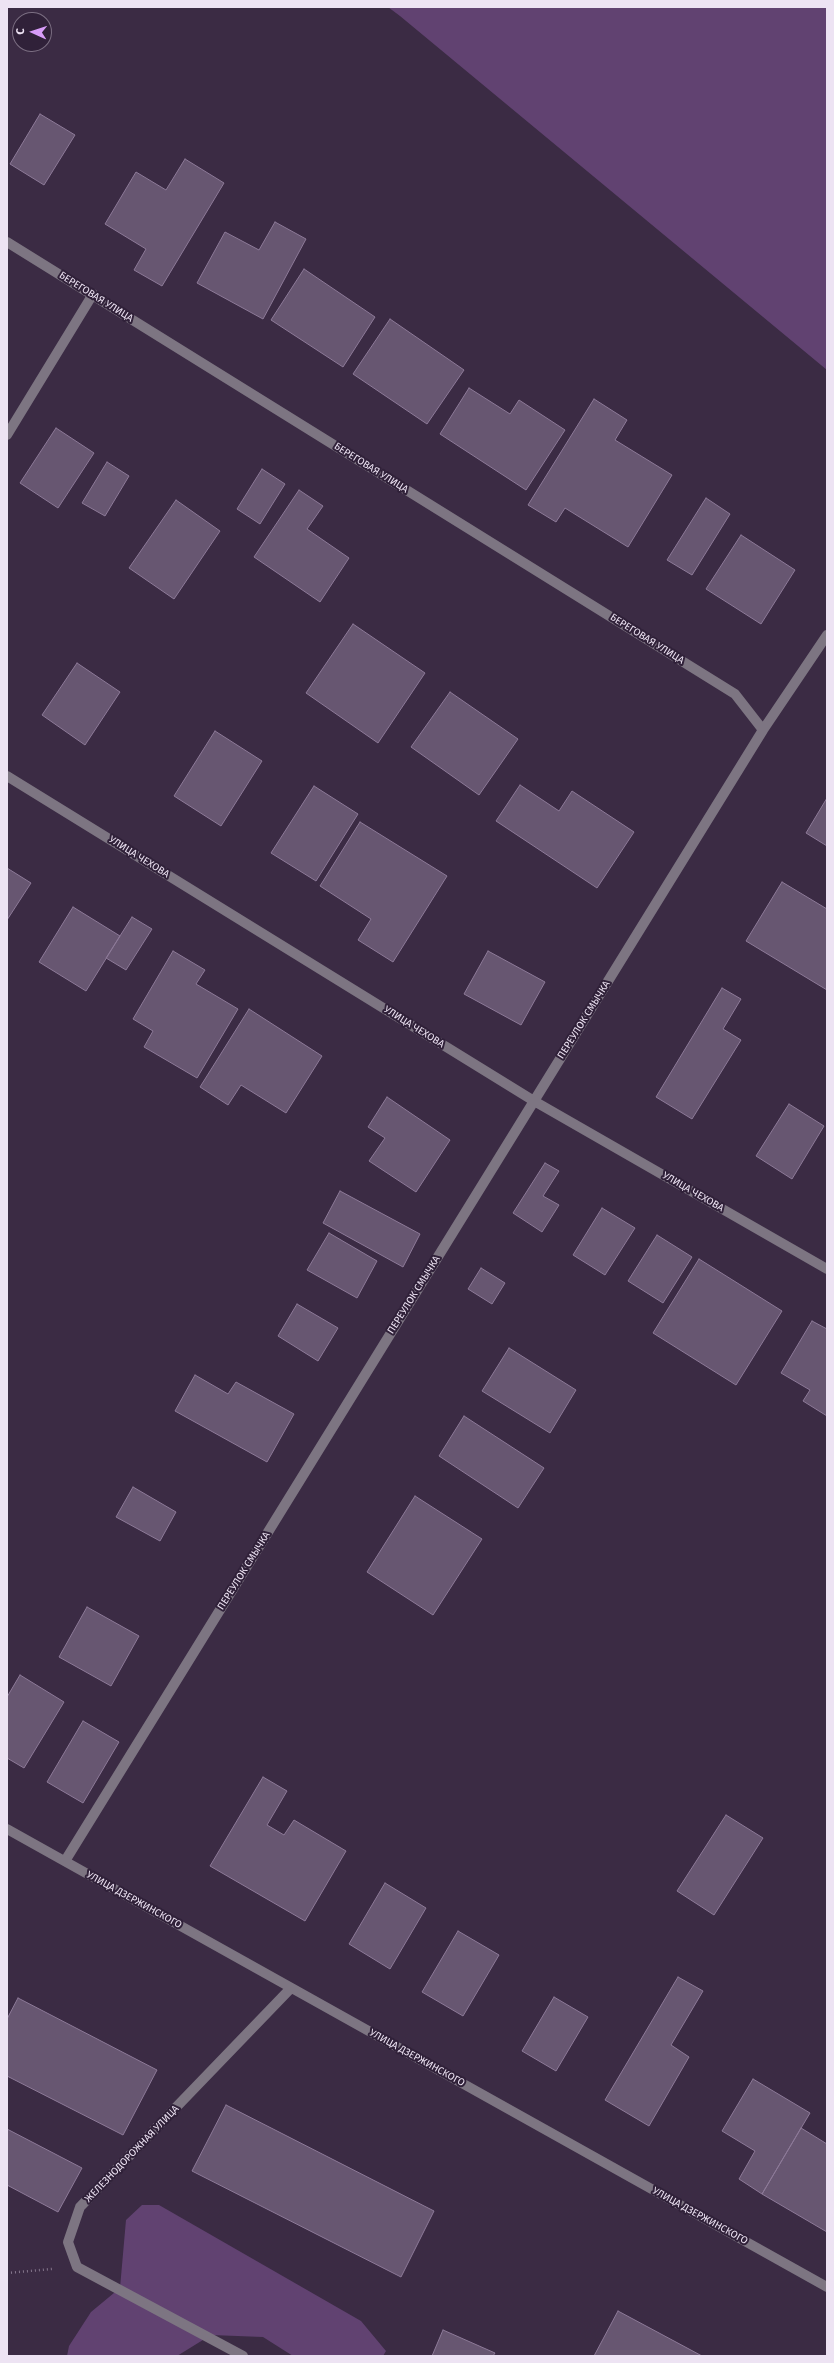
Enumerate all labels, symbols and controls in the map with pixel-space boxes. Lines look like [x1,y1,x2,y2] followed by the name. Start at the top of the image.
[12,12,52,52] north arrow
[14,28,27,35] text: С
[57,269,135,325] street label: БЕРЕГОВАЯ УЛИЦА
[332,440,410,496] street label: БЕРЕГОВАЯ УЛИЦА
[608,611,686,667] street label: БЕРЕГОВАЯ УЛИЦА
[107,834,171,880] street label: УЛИЦА ЧЕХОВА
[555,979,613,1061] street label: ПЕРЕУЛОК СМЫЧКА
[382,1004,446,1050] street label: УЛИЦА ЧЕХОВА
[660,1170,726,1214] street label: УЛИЦА ЧЕХОВА
[385,1254,443,1336] street label: ПЕРЕУЛОК СМЫЧКА
[215,1530,273,1612] street label: ПЕРЕУЛОК СМЫЧКА
[84,1869,184,1931] street label: УЛИЦА ДЗЕРЖИНСКОГО
[367,2027,467,2089] street label: УЛИЦА ДЗЕРЖИНСКОГО
[82,2103,182,2205] street label: ЖЕЛЕЗНОДОРОЖНАЯ УЛИЦА
[650,2185,750,2247] street label: УЛИЦА ДЗЕРЖИНСКОГО

